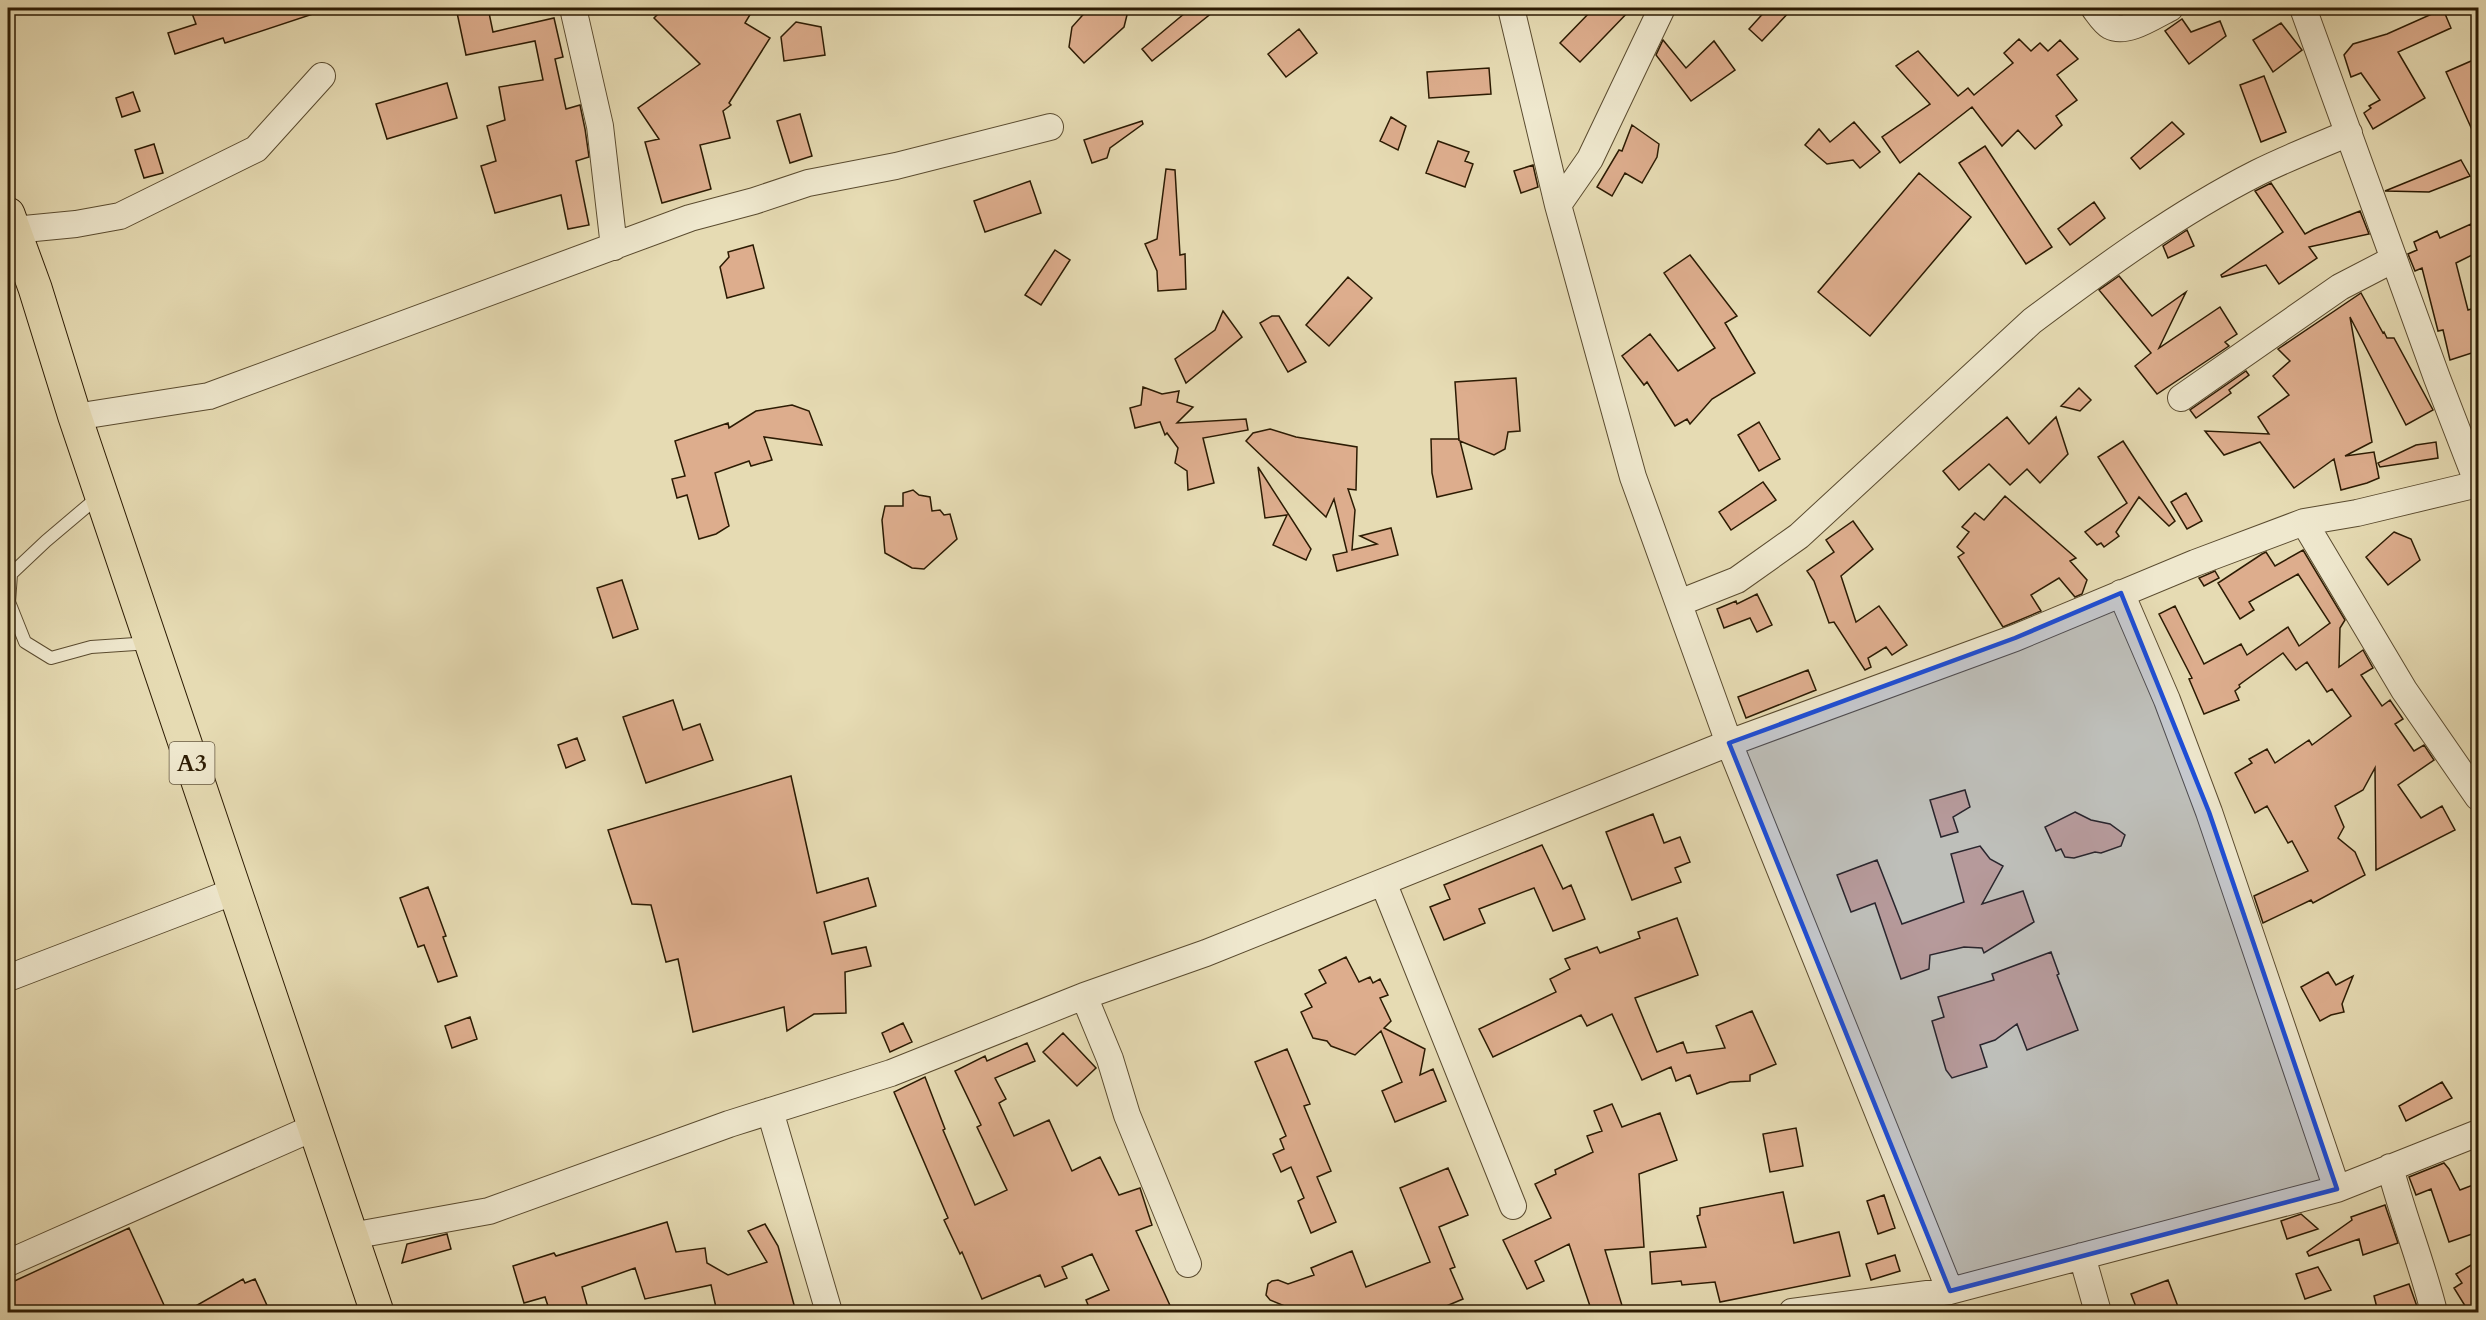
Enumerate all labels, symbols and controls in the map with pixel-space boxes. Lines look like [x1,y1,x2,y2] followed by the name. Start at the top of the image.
[170,742,214,784] road number: A3

